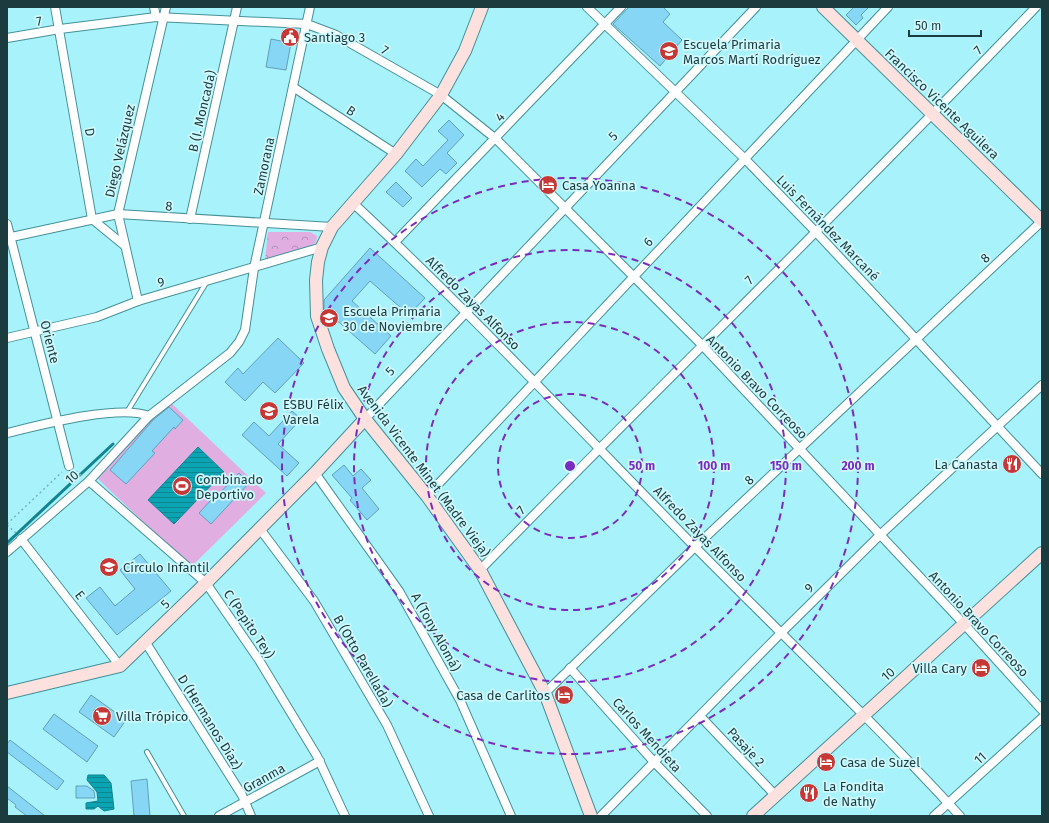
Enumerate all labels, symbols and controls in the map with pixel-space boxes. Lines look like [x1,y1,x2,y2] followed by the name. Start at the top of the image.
[909,12,981,38] scale bar
[35,13,43,29] street label: 7
[915,19,941,33] text: 50 m
[279,26,301,48] public building icon: Santiago 3
[304,30,365,45] place label: Santiago 3
[683,37,821,67] place label: Escuela Primaria Marcos Martí Rodríguez
[658,40,680,62] school or university icon: Escuela Primaria Marcos Martí Rodríguez
[379,42,391,58] street label: 7
[971,43,986,57] street label: 7
[882,46,1002,162] street label: Francisco Vicente Aguilera
[185,69,219,153] street label: B (I. Moncada)
[102,103,138,199] street label: Diego Velázquez
[344,103,358,119] street label: B
[492,109,508,125] street label: 4
[82,127,98,137] street label: D
[605,128,621,144] street label: 5
[251,136,277,196] street label: Zamorana
[774,172,882,284] street label: Luis Fernández Marcané
[537,174,559,196] hotel icon: Casa Yoanna
[562,178,636,193] place label: Casa Yoanna
[165,198,173,214] street label: 8
[640,234,656,250] street label: 6
[977,250,993,266] street label: 8
[423,253,523,353] street label: Alfredo Zayas Alfonso
[742,272,757,287] street label: 7
[156,274,167,290] street label: 9
[343,304,443,334] place label: Escuela Primaria 30 de Noviembre
[318,307,340,329] school or university icon: Escuela Primaria 30 de Noviembre
[37,319,63,365] street label: Oriente
[703,332,811,442] street label: Antonio Bravo Correoso
[382,364,398,378] street label: 5
[355,382,493,560] street label: Avenida Vicente Minet (Madre Vieja)
[283,397,344,427] place label: ESBU Félix Varela
[258,400,280,422] school or university icon: ESBU Félix Varela
[1001,453,1023,475] restaurant icon: La Canasta
[935,457,998,472] place label: La Canasta
[563,459,577,473] centre of rings
[629,459,655,473] text: 50 m
[698,459,730,473] text: 100 m
[770,459,802,473] text: 150 m
[841,459,875,473] text: 200 m
[62,467,82,487] street label: 10
[196,472,263,502] place label: Combinado Deportivo
[741,472,757,488] street label: 8
[171,475,193,497] sports icon: Combinado Deportivo
[651,483,749,585] street label: Alfredo Zayas Alfonso
[514,503,529,517] street label: 7
[98,556,120,578] school or university icon: Círculo Infantil
[123,560,210,575] place label: Círculo Infantil
[926,568,1032,680] street label: Antonio Bravo Correoso
[801,580,817,596] street label: 9
[220,587,278,661] street label: C (Pepito Tey)
[72,588,88,602] street label: E
[408,590,464,674] street label: A (Tony Alomá)
[157,596,173,612] street label: 5
[330,612,396,710] street label: B (Otto Parellada)
[970,657,992,679] hotel icon: Villa Cary
[912,661,968,676] place label: Villa Cary
[878,664,898,684] street label: 10
[175,672,245,772] street label: D (Hermanos Díaz)
[553,684,575,706] hotel icon: Casa de Carlitos
[456,688,550,703] place label: Casa de Carlitos
[610,695,684,775] street label: Carlos Mendieta
[91,705,113,727] supermarket icon: Villa Trópico
[116,709,188,724] place label: Villa Trópico
[724,725,768,769] street label: Pasaje 2
[971,749,989,767] street label: 11
[815,751,837,773] hotel icon: Casa de Suzel
[840,755,920,770] place label: Casa de Suzel
[240,760,288,796] street label: Granma
[823,779,884,809] place label: La Fondita de Nathy
[798,782,820,804] restaurant icon: La Fondita de Nathy

